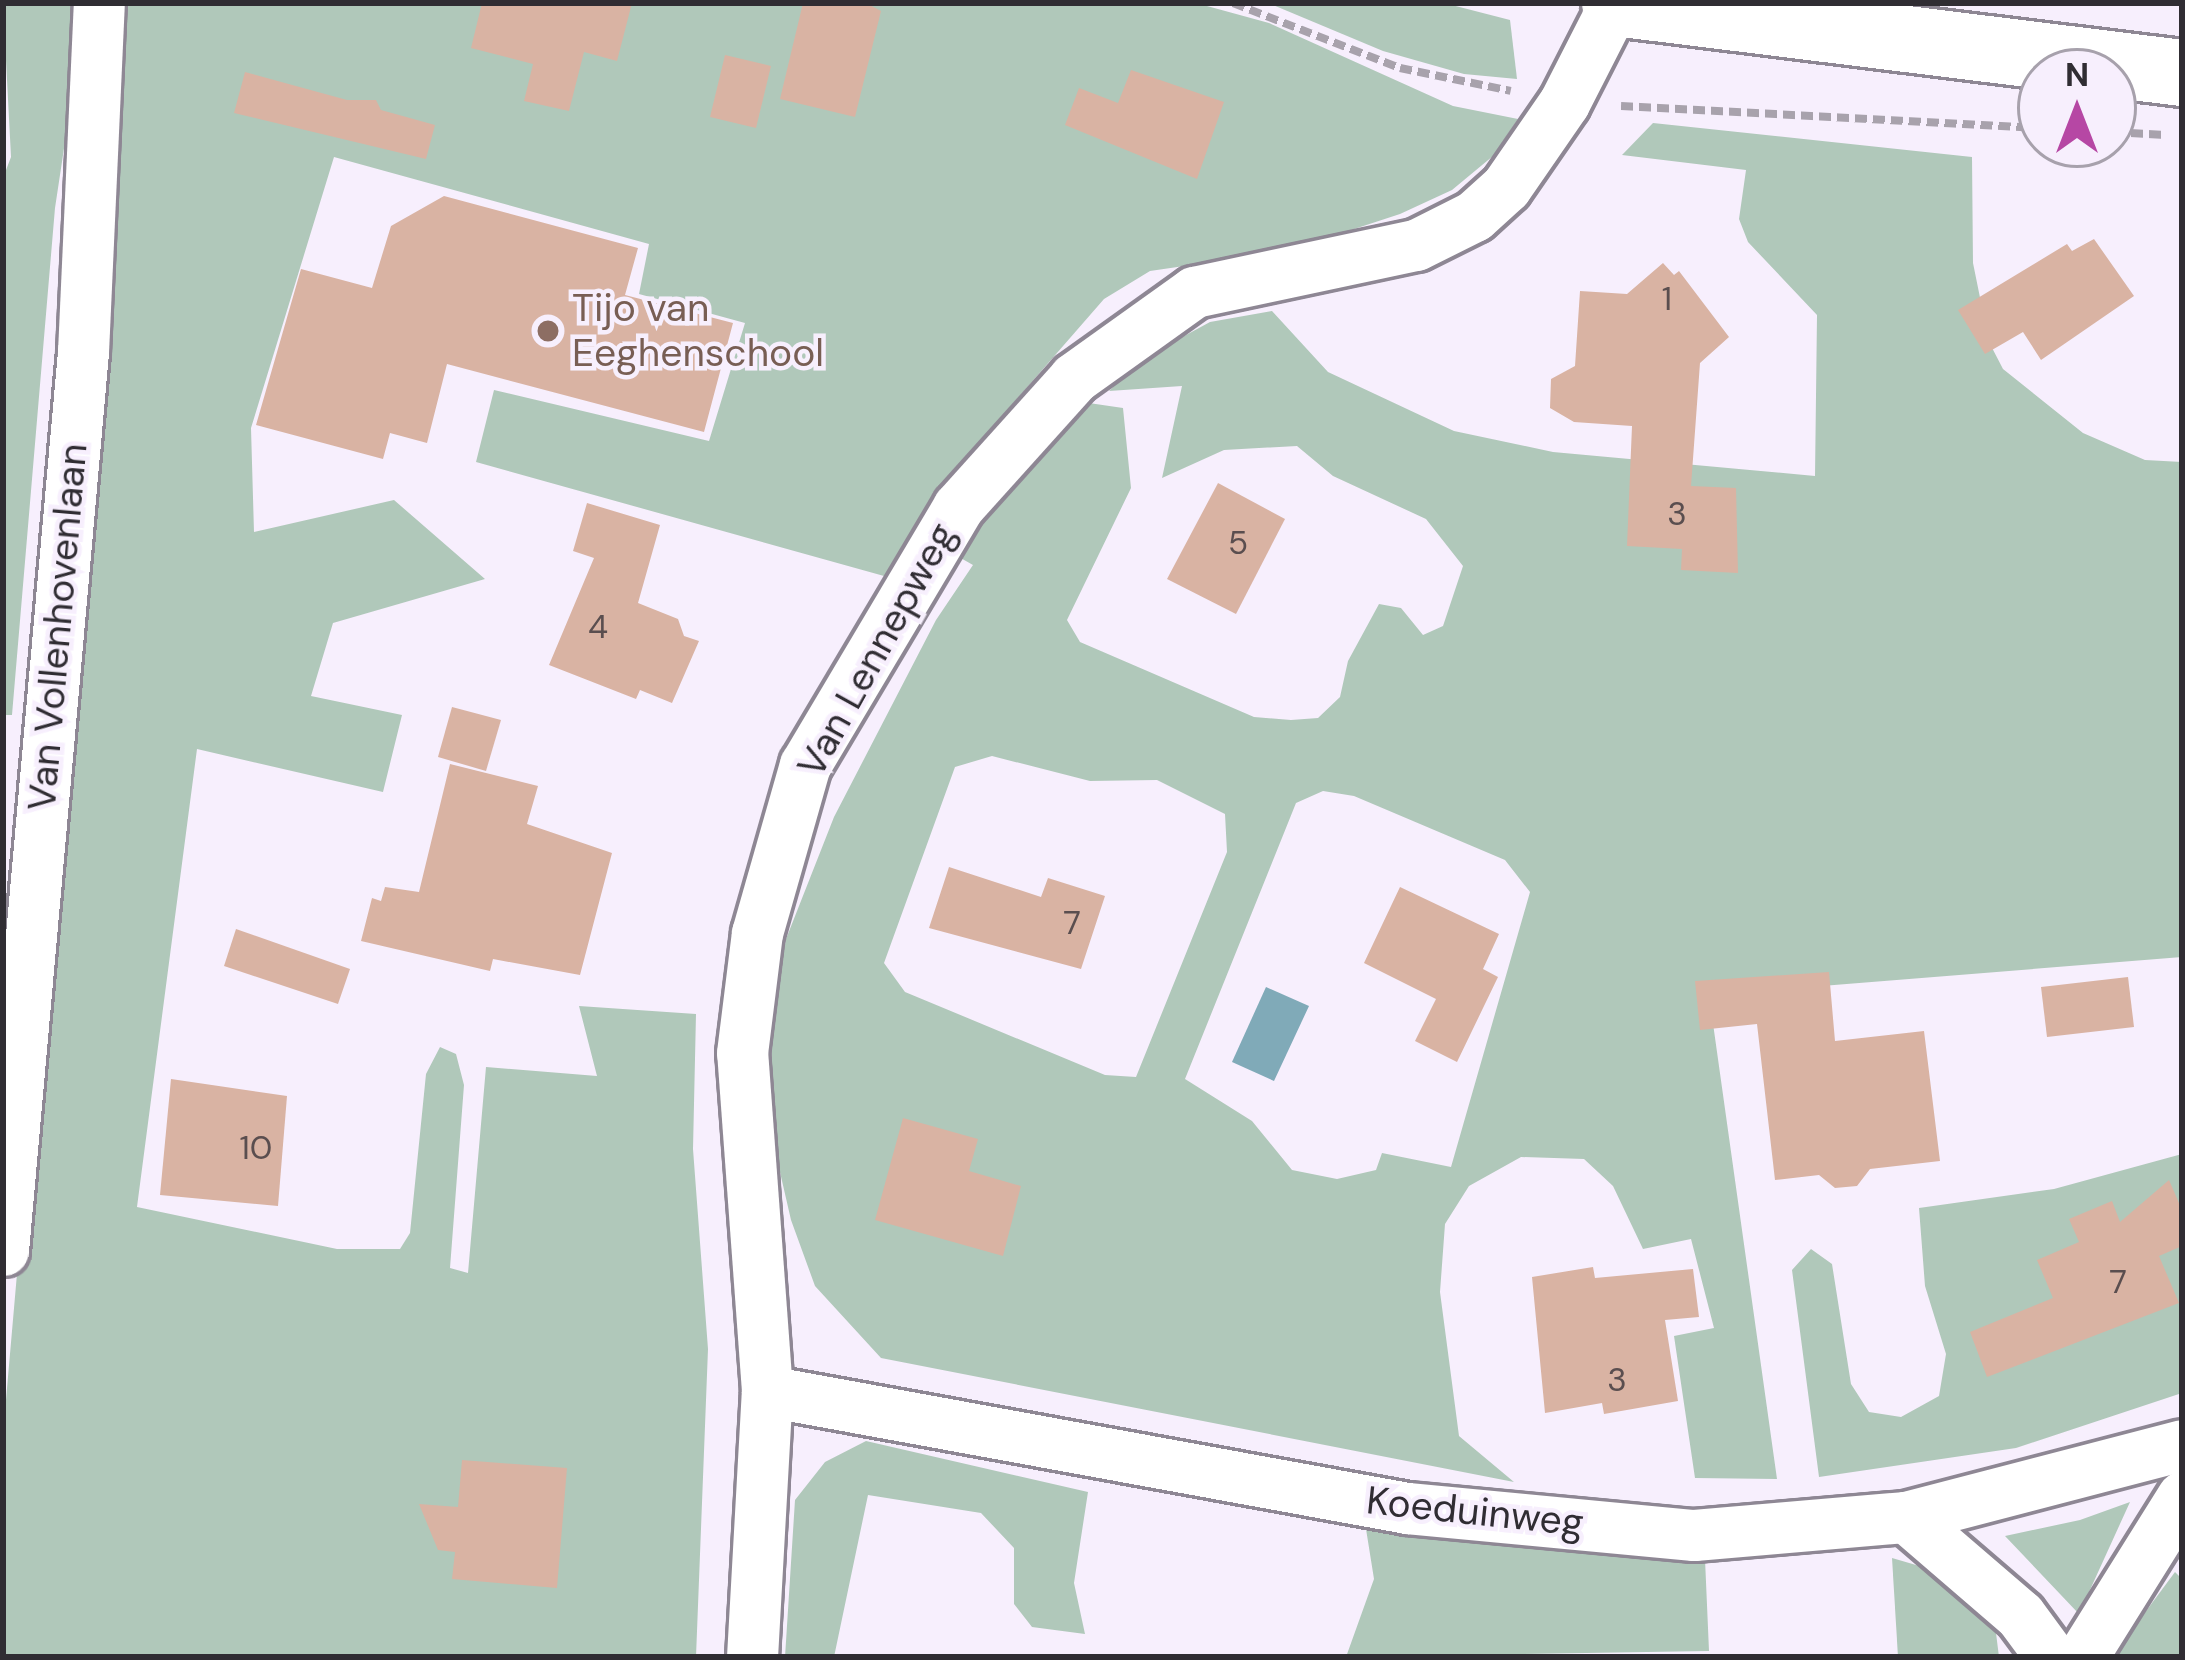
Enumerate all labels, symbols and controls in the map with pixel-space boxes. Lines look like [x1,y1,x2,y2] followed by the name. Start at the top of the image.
[2017,48,2137,168] north arrow
[2065,53,2089,96] text: N
[1662,279,1672,319] house number: 1
[572,286,824,377] place label: Tijo van Eeghenschool
[535,318,561,344] marker: Tijo van Eeghenschool
[19,441,97,813] street label: Van Vollenhovenlaan
[1667,494,1687,534] house number: 3
[788,515,966,785] street label: Van Lennepweg
[1228,523,1248,563] house number: 5
[588,607,608,647] house number: 4
[1063,903,1081,943] house number: 7
[240,1128,272,1168] house number: 10
[2109,1262,2127,1302] house number: 7
[1607,1360,1627,1400] house number: 3
[1364,1477,1586,1547] street label: Koeduinweg

